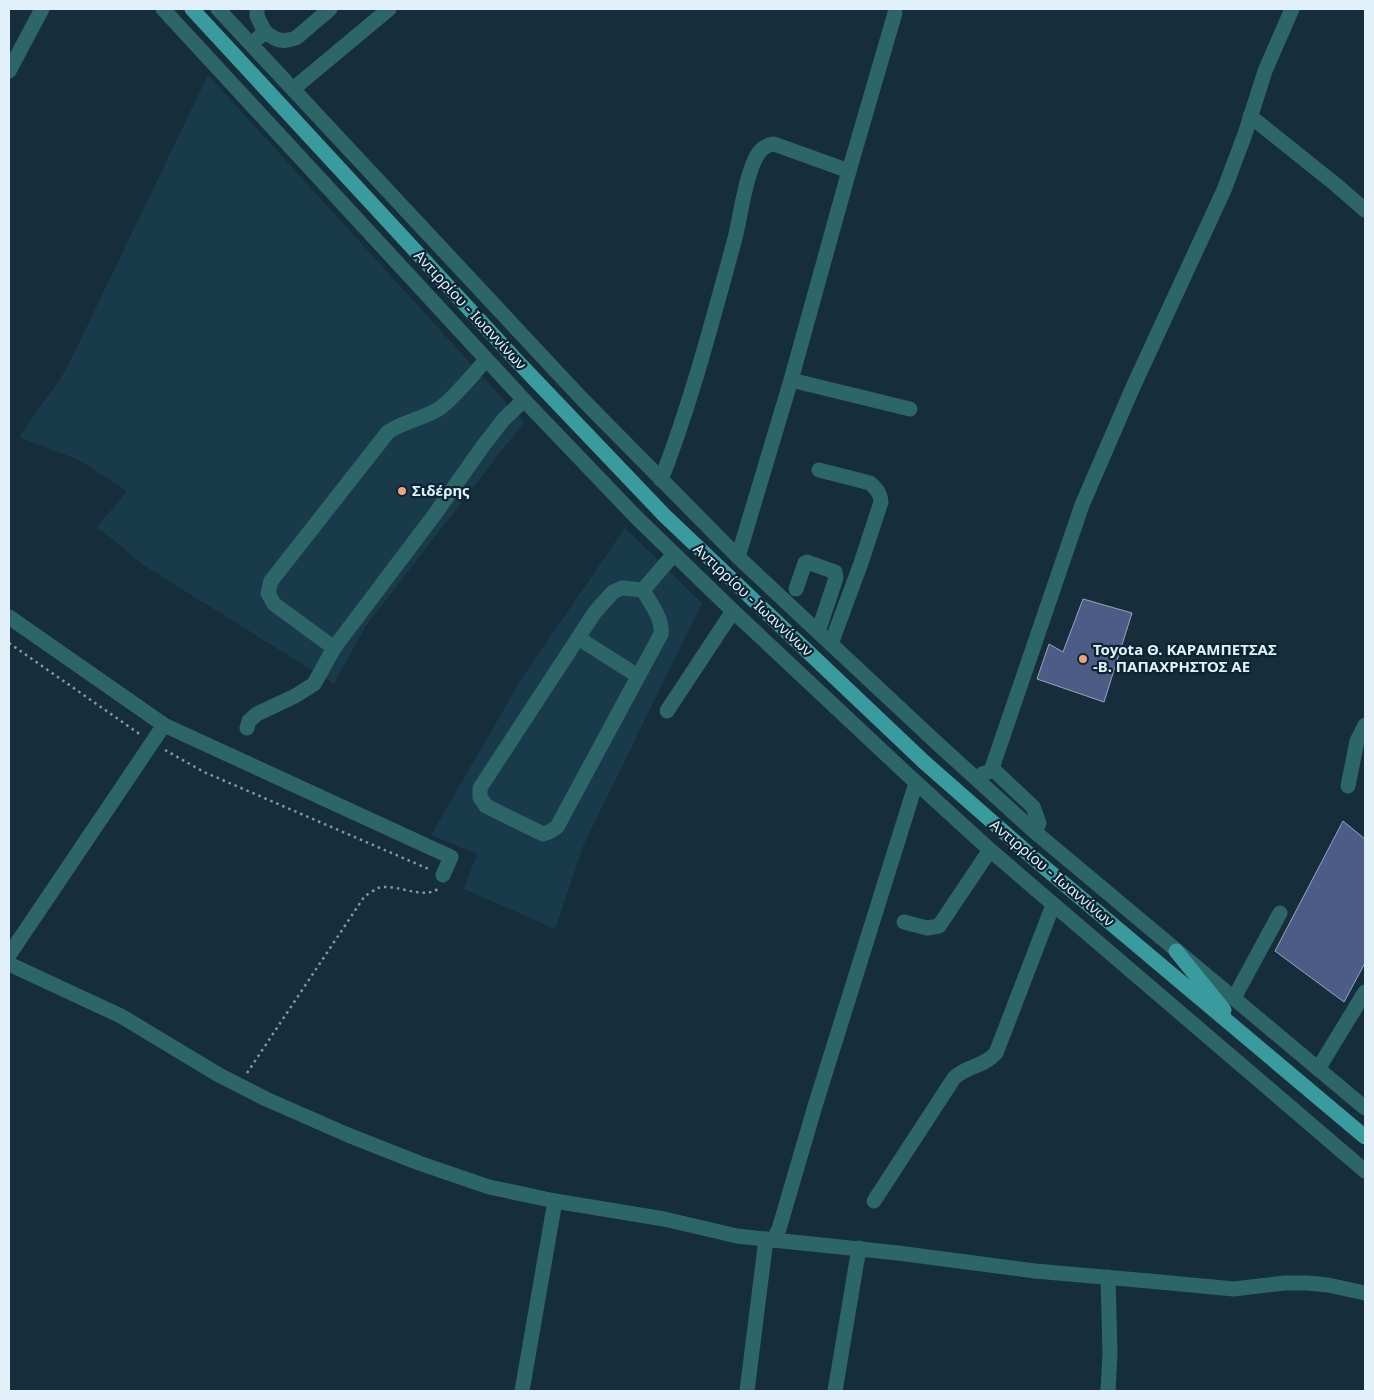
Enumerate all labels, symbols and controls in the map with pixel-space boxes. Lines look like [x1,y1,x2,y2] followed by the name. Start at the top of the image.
[410,245,532,374] street label: Αντιρρίου - Ιωαννίνων
[412,480,470,500] place label: Σιδέρης
[396,485,408,497] marker: Σιδέρης
[690,539,818,660] street label: Αντιρρίου - Ιωαννίνων
[1093,639,1277,676] place label: Toyota Θ. ΚΑΡΑΜΠΕΤΣΑΣ -Β. ΠΑΠΑΧΡΗΣΤΟΣ ΑΕ
[1077,653,1089,665] marker: Toyota Θ. ΚΑΡΑΜΠΕΤΣΑΣ -Β. ΠΑΠΑΧΡΗΣΤΟΣ ΑΕ
[986,814,1119,930] street label: Αντιρρίου - Ιωαννίνων

